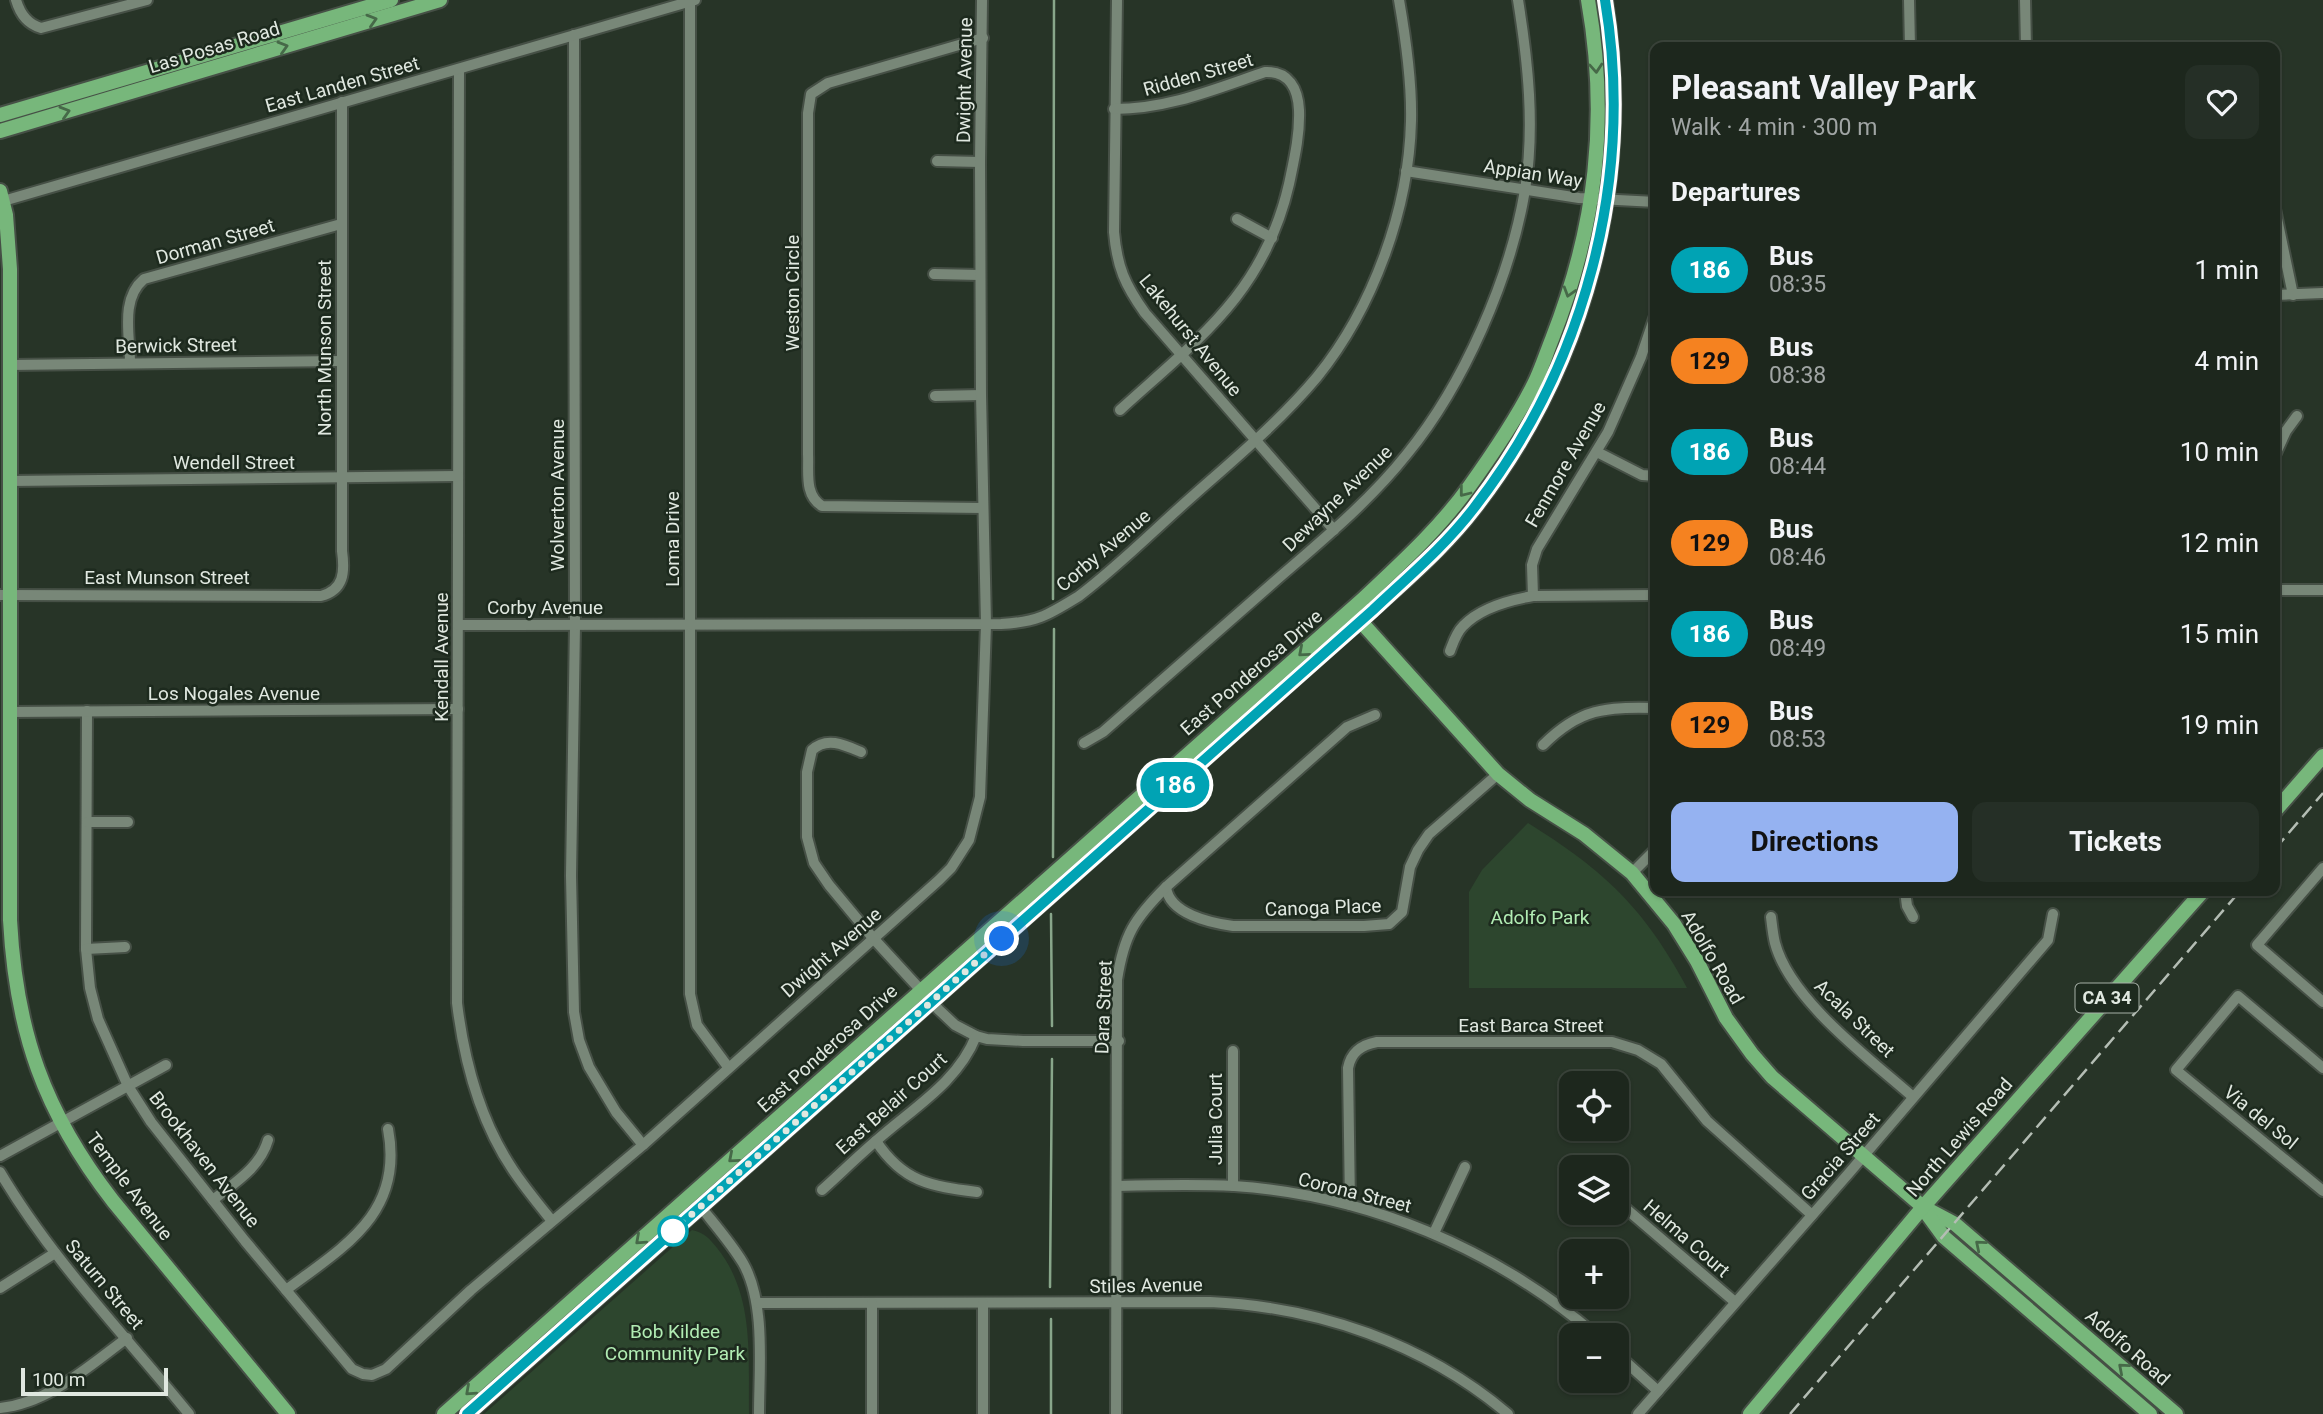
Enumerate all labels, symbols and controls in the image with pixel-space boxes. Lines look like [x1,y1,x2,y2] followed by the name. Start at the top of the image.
[366,14,378,29] one-way arrow
[146,17,283,78] street label: Las Posas Road
[952,17,977,143] street label: Dwight Avenue
[277,40,289,55] one-way arrow
[1141,48,1256,101] street label: Ridden Street
[263,52,422,117] street label: East Landen Street
[1588,62,1603,73] one-way arrow
[2185,65,2259,139] button: heart
[1671,68,1976,107] text: Pleasant Valley Park
[59,105,71,120] one-way arrow
[1671,114,1877,141] text: Walk · 4 min · 300 m
[1482,154,1584,193] street label: Appian Way
[1671,177,1801,207] text: Departures
[153,214,277,269] street label: Dorman Street
[781,235,804,351] street label: Weston Circle
[1769,241,1814,271] text: Bus
[2194,255,2259,285] text: 1 min
[1689,256,1730,284] text: 186
[313,260,336,436] street label: North Munson Street
[1134,270,1247,401] street label: Lakehurst Avenue
[1769,271,1826,298] text: 08:35
[1562,286,1577,298] one-way arrow
[1769,332,1814,362] text: Bus
[115,333,237,358] street label: Berwick Street
[2194,346,2259,376] text: 4 min
[1689,347,1730,375] text: 129
[1769,362,1826,389] text: 08:38
[1520,397,1611,531] street label: Fenmore Avenue
[546,419,569,571] street label: Wolverton Avenue
[1769,423,1814,453] text: Bus
[2180,437,2259,467] text: 10 min
[1689,438,1730,466] text: 186
[1278,440,1397,556] street label: Dewayne Avenue
[173,451,295,474] street label: Wendell Street
[1769,453,1826,480] text: 08:44
[1460,485,1473,497] one-way arrow
[661,491,684,587] street label: Loma Drive
[1051,504,1155,596] street label: Corby Avenue
[1769,514,1814,544] text: Bus
[2180,528,2259,558] text: 12 min
[1689,529,1730,557] text: 129
[1769,544,1826,571] text: 08:46
[84,566,250,589] street label: East Munson Street
[430,592,453,722] street label: Kendall Avenue
[487,596,603,619] street label: Corby Avenue
[1176,604,1327,740] street label: East Ponderosa Drive
[1769,605,1814,635] text: Bus
[2180,619,2259,649] text: 15 min
[1689,620,1730,648] text: 186
[1769,635,1826,662] text: 08:49
[1298,644,1311,656] one-way arrow
[148,682,320,705] street label: Los Nogales Avenue
[1769,696,1814,726] text: Bus
[2180,710,2259,740] text: 19 min
[1689,711,1730,739] text: 129
[1769,726,1826,753] text: 08:53
[1135,762,1215,808] line badge: 186
[1154,771,1196,799] text: 186
[1671,802,1958,882] button: Directions
[1972,802,2259,882] button: Tickets
[1264,894,1382,921] street label: Canoga Place
[776,903,886,1002] street label: Dwight Avenue
[1490,906,1590,929] park label: Adolfo Park
[1677,906,1749,1008] street label: Adolfo Road
[984,921,1019,956] your location
[1090,960,1117,1054] street label: Dara Street
[1810,974,1899,1062] street label: Acala Street
[753,979,902,1117] street label: East Ponderosa Drive
[2076,984,2138,1013] road number: CA 34
[1458,1014,1604,1037] street label: East Barca Street
[831,1048,952,1159] street label: East Belair Court
[1559,1071,1629,1393] map controls
[1559,1071,1629,1141] button: locate
[1204,1073,1227,1165] street label: Julia Court
[1901,1073,2017,1201] street label: North Lewis Road
[2219,1081,2302,1154] street label: Via del Sol
[144,1087,265,1232] street label: Brookhaven Avenue
[1796,1108,1885,1205] street label: Gracia Street
[81,1128,178,1245] street label: Temple Avenue
[728,1150,741,1162] one-way arrow
[1559,1155,1629,1225] button: layers
[1296,1167,1414,1218] street label: Corona Street
[1639,1195,1735,1282] street label: Helma Court
[658,1216,688,1246] unlabelled marker
[635,1232,648,1244] one-way arrow
[60,1235,149,1334] street label: Saturn Street
[1559,1239,1629,1309] button: +
[1976,1241,1988,1254] one-way arrow
[1089,1273,1203,1298] street label: Stiles Avenue
[2081,1304,2175,1390] street label: Adolfo Road
[605,1320,746,1365] park label: Bob Kildee Community Park
[1559,1323,1629,1393] button: −
[2118,1364,2131,1376] one-way arrow
[21,1365,168,1397] scale bar
[32,1368,85,1391] text: 100 m
[465,1383,478,1395] one-way arrow

